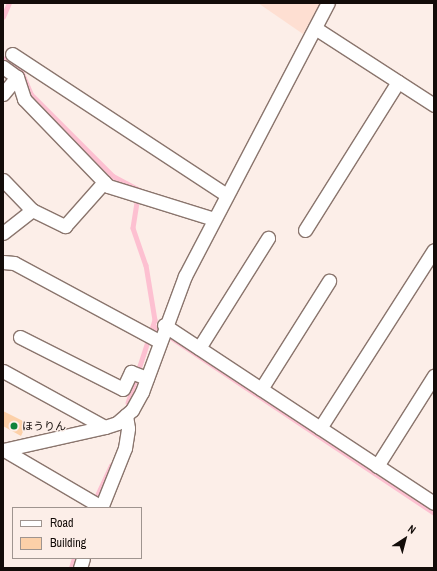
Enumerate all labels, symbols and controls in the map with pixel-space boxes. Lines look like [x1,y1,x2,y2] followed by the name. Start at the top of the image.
[22,419,66,433] place label: ほうりん
[9,421,19,431] marker: ほうりん
[12,507,142,559] legend
[50,515,74,531] text: Road
[385,519,425,559] north arrow
[405,522,419,537] text: N
[50,535,86,551] text: Building

